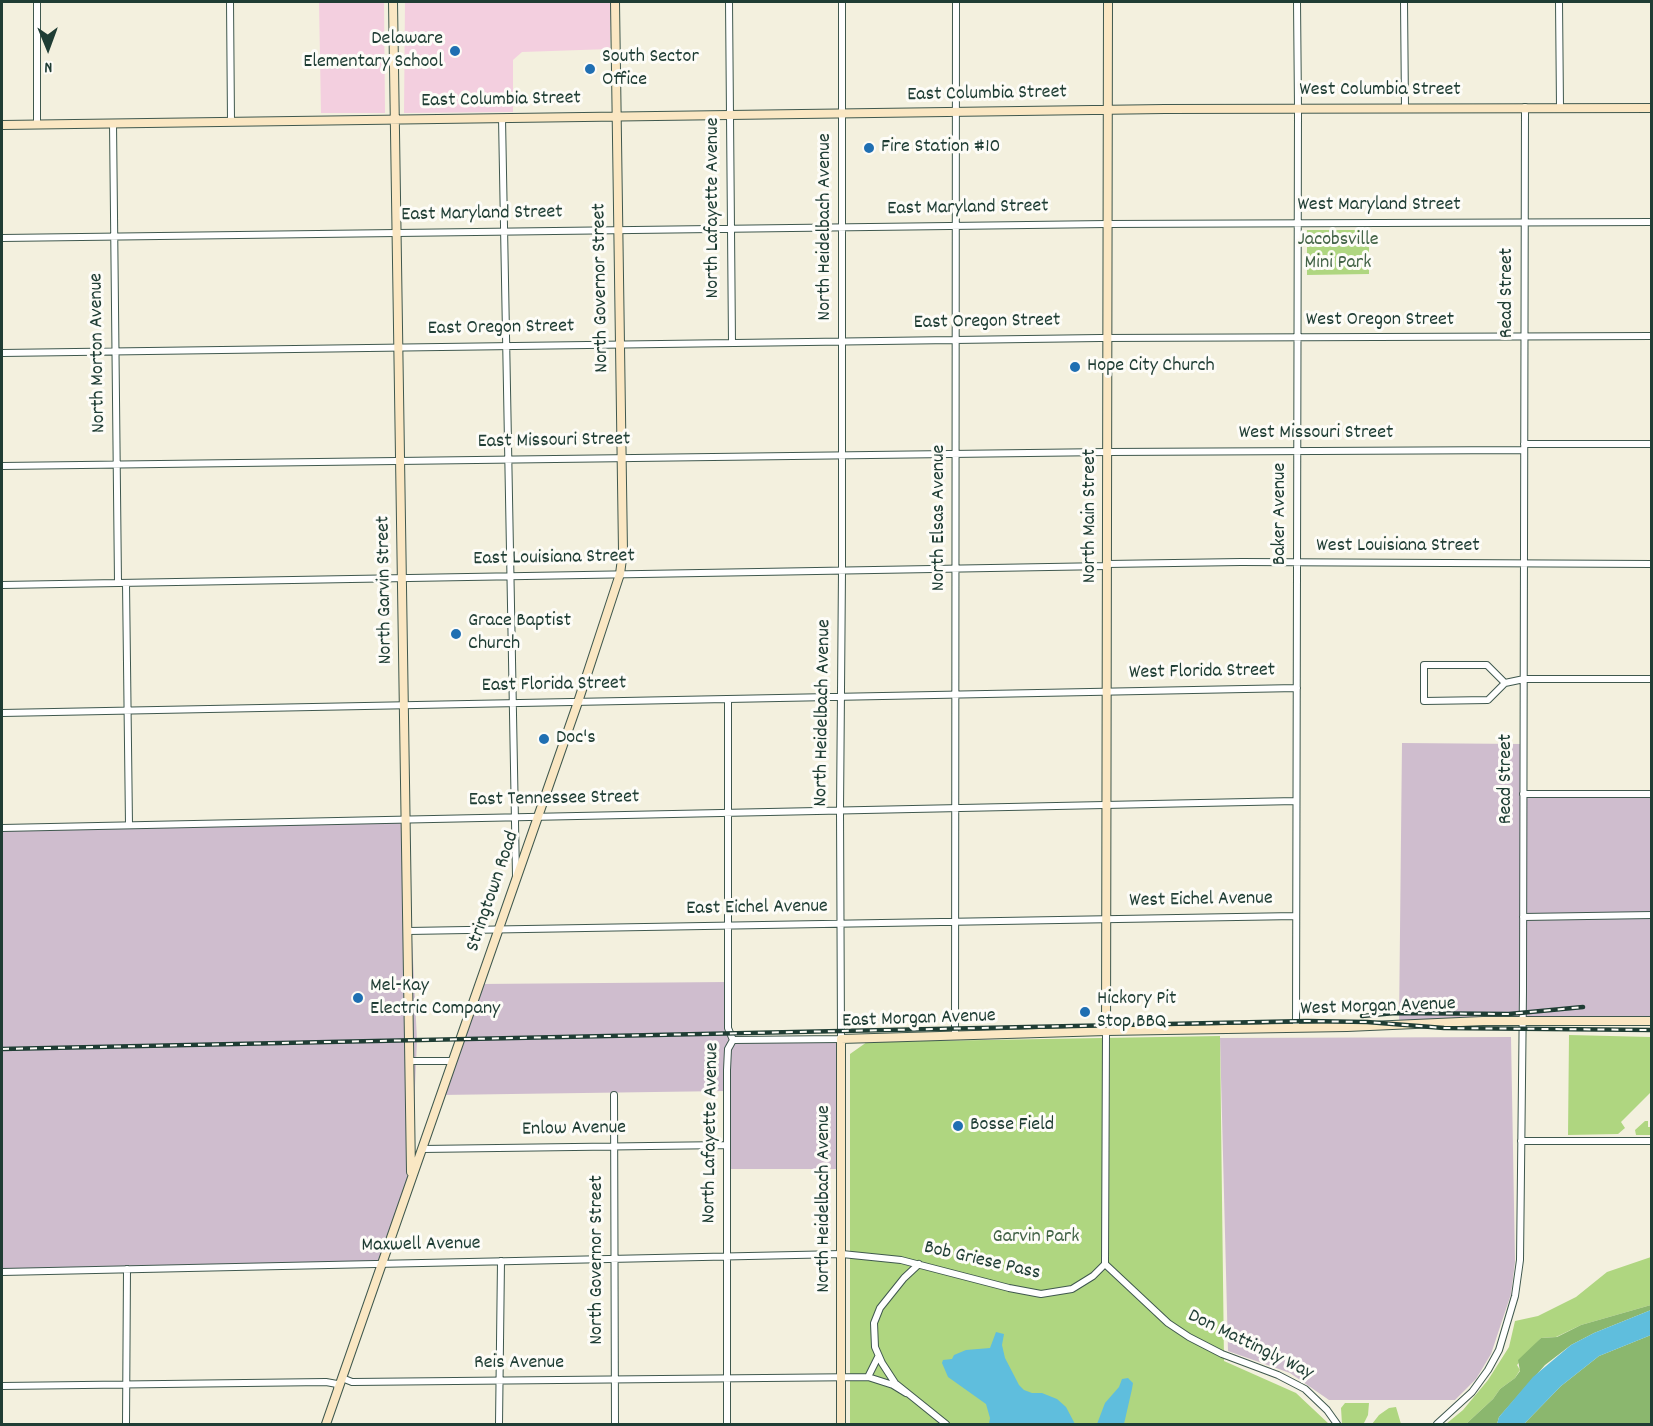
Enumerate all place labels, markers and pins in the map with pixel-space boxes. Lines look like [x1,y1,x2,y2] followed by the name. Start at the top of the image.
[303,28,443,75] place label: Delaware Elementary School
[448,44,462,58] marker: Delaware Elementary School
[602,46,699,93] place label: South Sector Office
[583,62,597,76] marker: South Sector Office
[881,136,1000,160] place label: Fire Station #10
[862,141,876,155] marker: Fire Station #10
[1087,355,1215,379] place label: Hope City Church
[1068,360,1082,374] marker: Hope City Church
[468,610,571,657] place label: Grace Baptist Church
[449,627,463,641] marker: Grace Baptist Church
[556,727,596,751] place label: Doc's
[537,732,551,746] marker: Doc's
[370,975,500,1022] place label: Mel-Kay Electric Company
[1097,988,1176,1035] place label: Hickory Pit Stop BBQ
[351,991,365,1005] marker: Mel-Kay Electric Company
[1078,1005,1092,1019] marker: Hickory Pit Stop BBQ
[970,1114,1054,1138] place label: Bosse Field
[951,1119,965,1133] marker: Bosse Field

